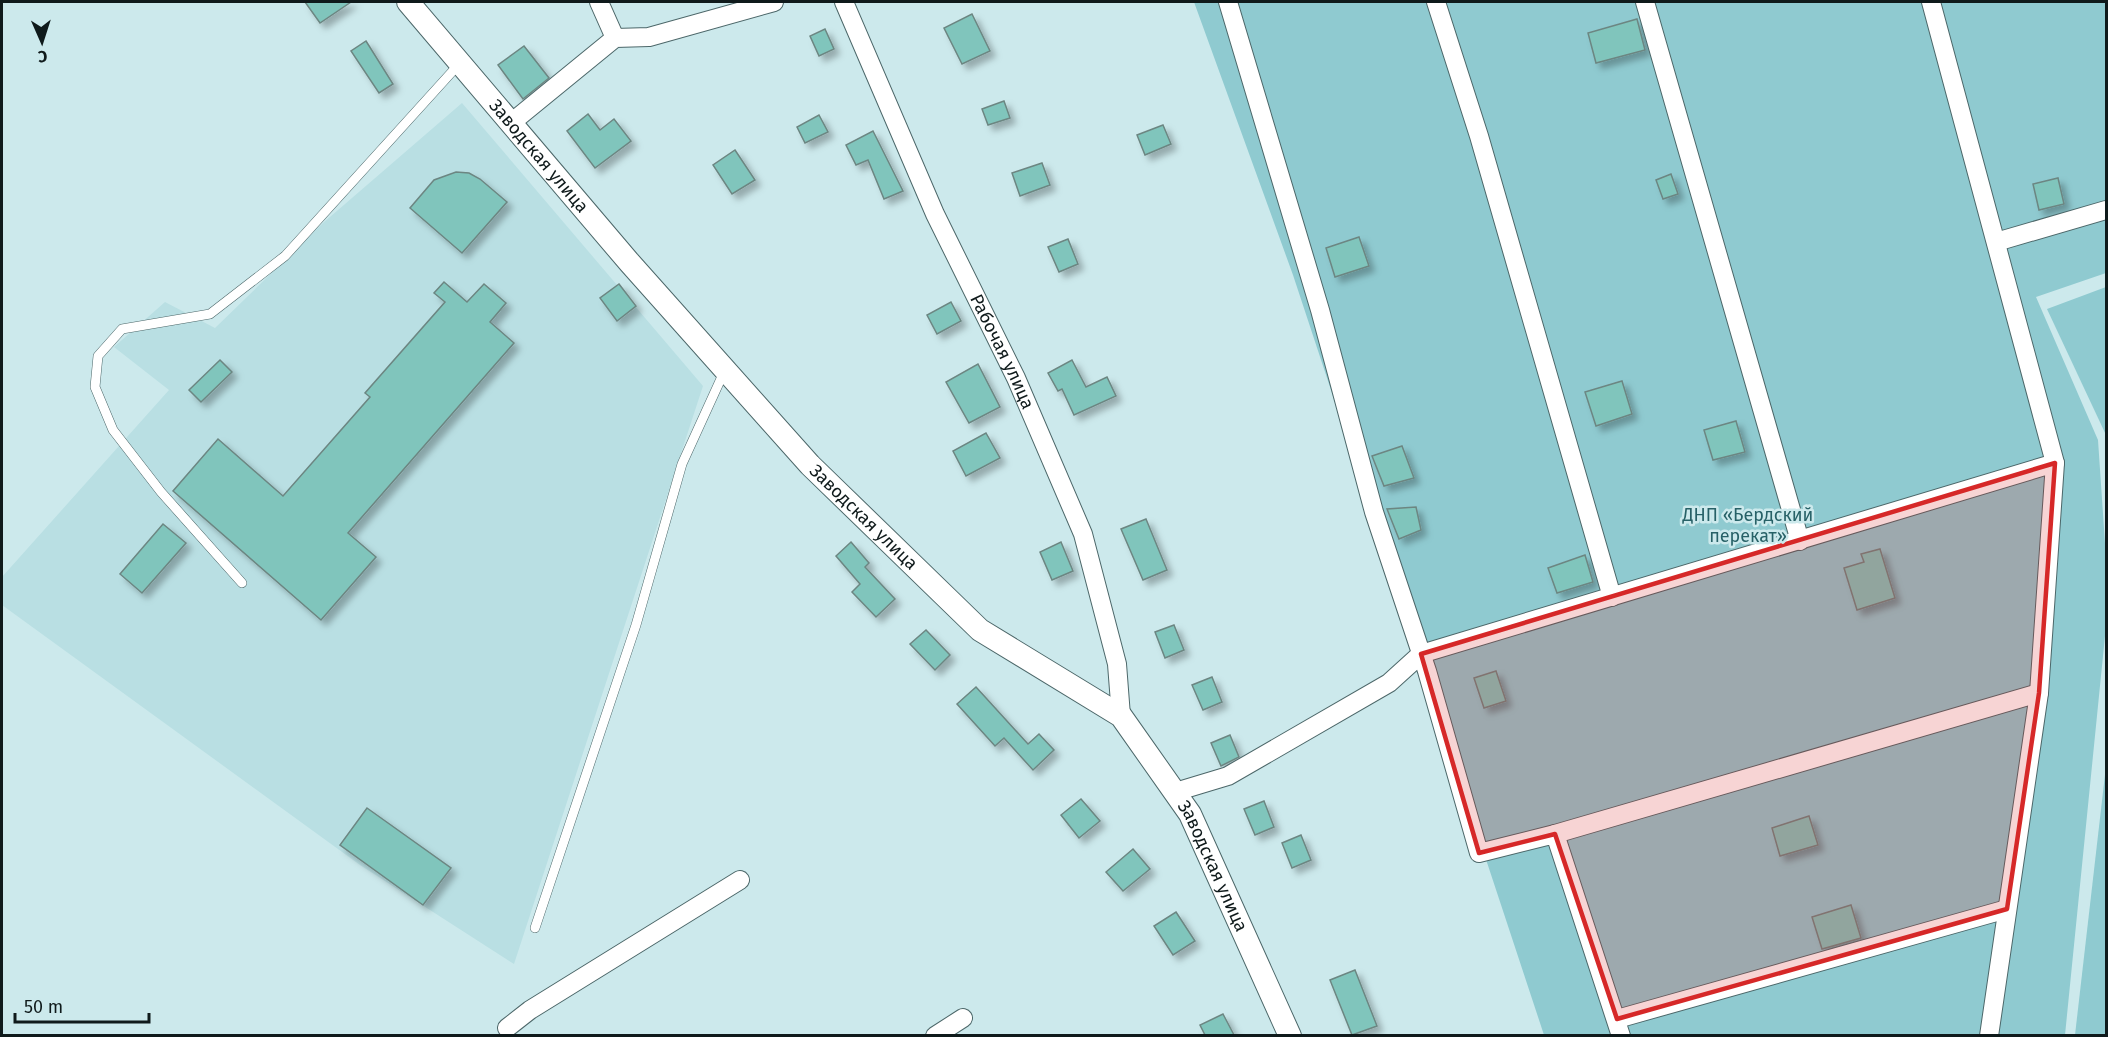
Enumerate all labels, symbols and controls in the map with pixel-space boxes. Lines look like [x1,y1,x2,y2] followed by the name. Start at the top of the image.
[12,12,72,72] north arrow
[37,47,48,66] text: С
[484,95,593,217] street label: Заводская улица
[965,291,1039,412] street label: Рабочая улица
[805,460,922,574] street label: Заводская улица
[1682,504,1813,547] park label: ДНП «Бердский перекат»
[1173,796,1253,935] street label: Заводская улица
[15,986,148,1024] scale bar
[24,996,63,1018] text: 50 m

